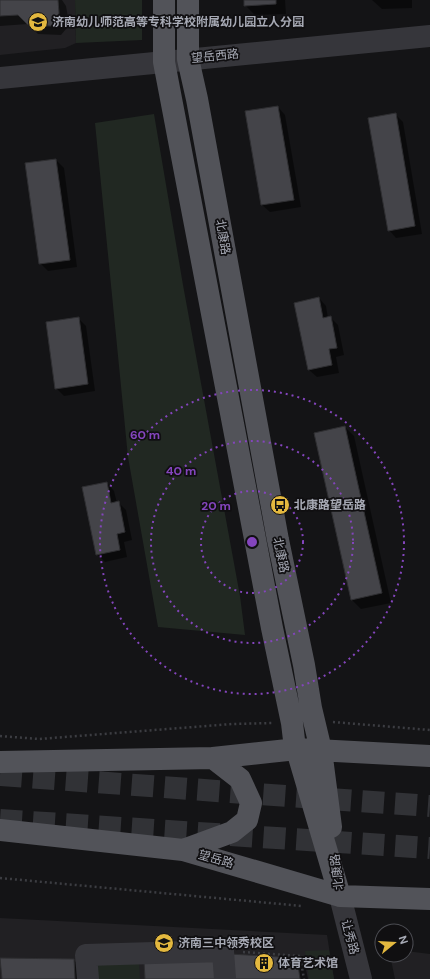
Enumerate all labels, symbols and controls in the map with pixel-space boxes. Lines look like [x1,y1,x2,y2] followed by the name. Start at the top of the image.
[27,11,49,33] school or university icon: 济南幼儿师范高等专科学校附属幼儿园立人分园
[52,14,304,30] place label: 济南幼儿师范高等专科学校附属幼儿园立人分园
[190,46,240,66] street label: 望岳西路
[212,218,234,256] street label: 北康路
[130,427,160,443] text: 60 m
[166,463,196,479] text: 40 m
[269,494,291,516] bus stop icon: 北康路望岳路
[294,497,366,513] place label: 北康路望岳路
[201,498,231,514] text: 20 m
[245,535,259,549] centre of rings
[269,536,293,574] street label: 北康路
[196,846,236,872] street label: 望岳路
[327,853,347,891] street label: 北康路
[338,918,362,956] street label: 让秀路
[374,923,414,963] north arrow
[153,932,175,954] school or university icon: 济南三中领秀校区
[396,934,411,946] text: N
[178,935,274,951] place label: 济南三中领秀校区
[253,952,275,974] building icon: 体育艺术馆
[278,955,338,971] place label: 体育艺术馆

